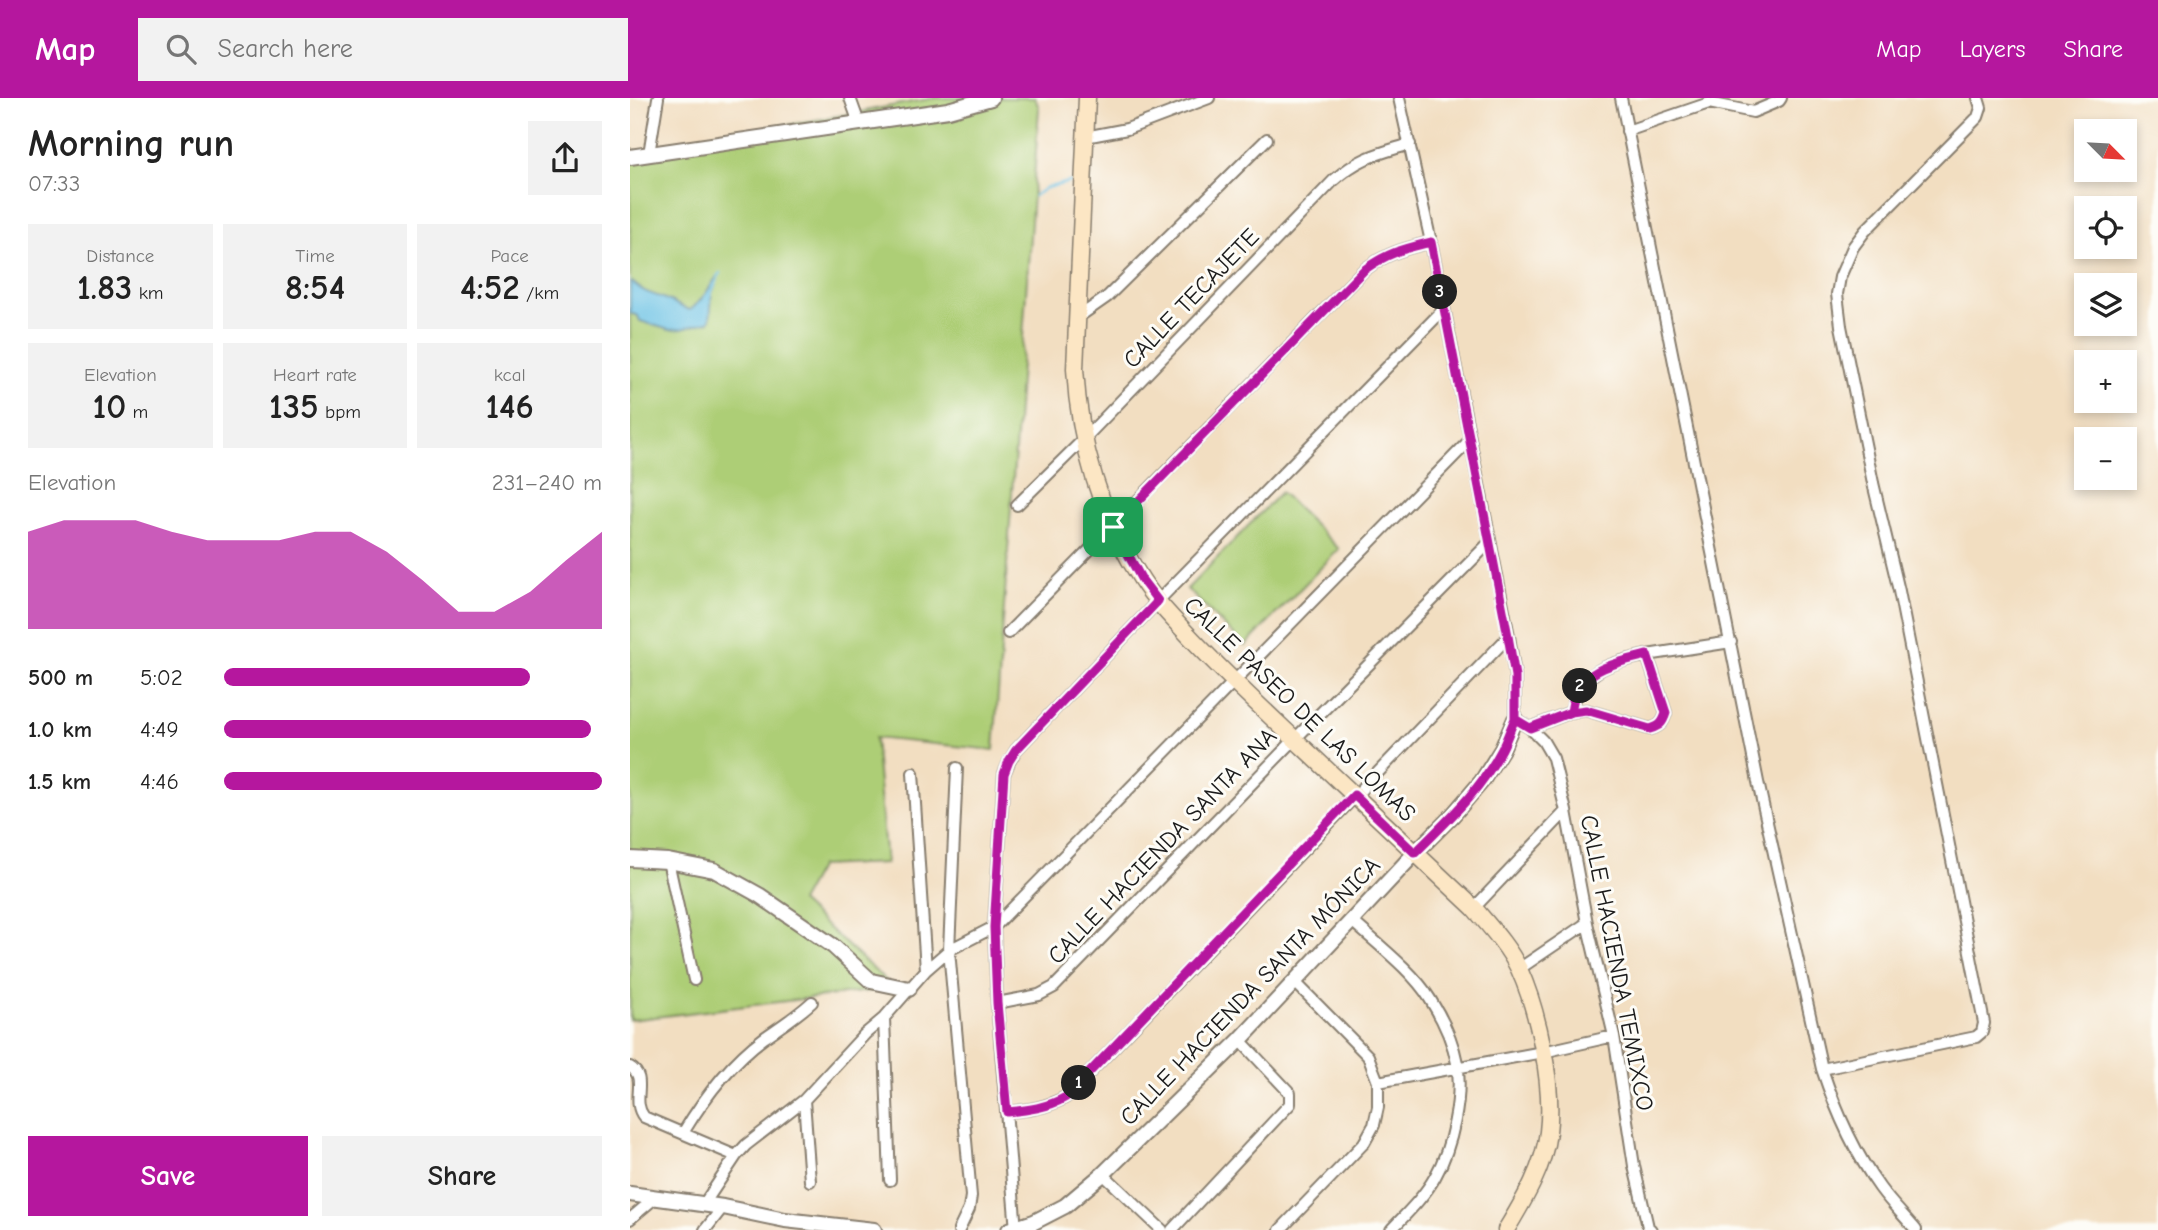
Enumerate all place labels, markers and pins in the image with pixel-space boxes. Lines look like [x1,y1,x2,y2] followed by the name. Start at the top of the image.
[1422,274,1458,310] pin: 3
[1083,497,1143,557] pin
[1562,668,1598,704] pin: 2
[1062,1066,1096,1100] pin: 1

